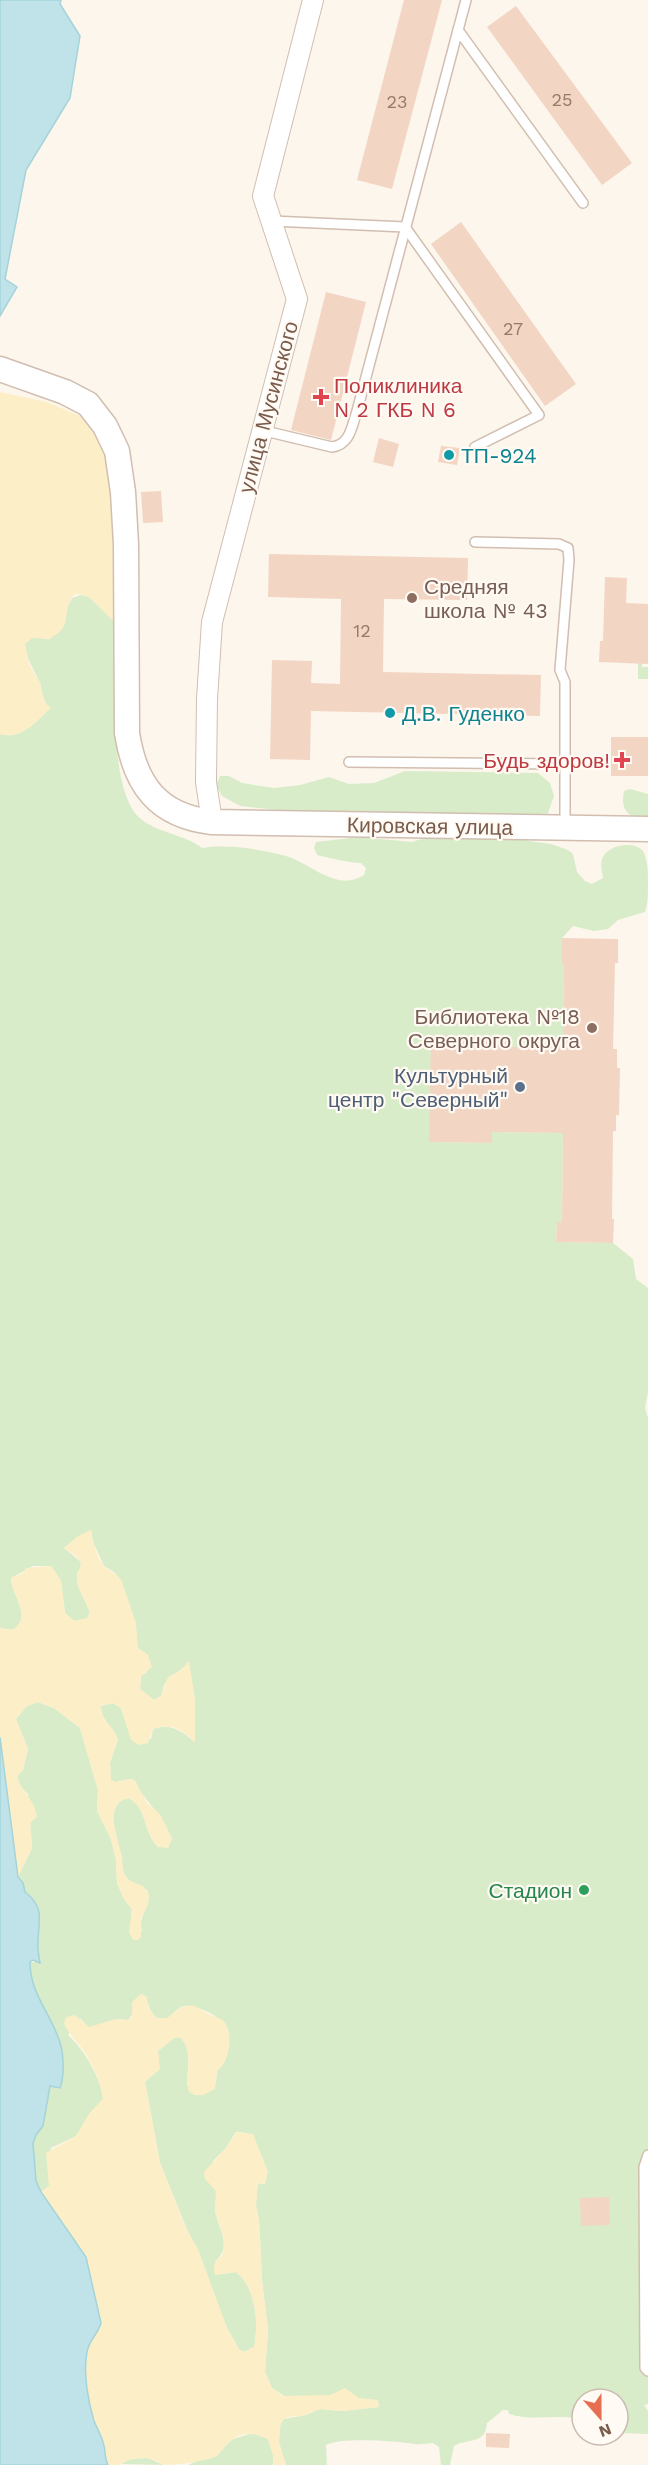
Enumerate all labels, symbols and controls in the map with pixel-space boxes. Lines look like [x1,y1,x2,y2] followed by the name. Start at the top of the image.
[552,89,572,110] house number: 25
[387,91,408,112] house number: 23
[233,318,303,496] street label: улица Мусинского
[503,318,523,339] house number: 27
[334,373,463,422] place label: Поликлиника N 2 ГКБ N 6
[312,388,330,406] marker: Поликлиника N 2 ГКБ N 6
[461,443,537,468] place label: ТП-924
[442,448,456,462] marker: ТП-924
[424,574,548,623] place label: Средняя школа № 43
[405,591,419,605] marker: Средняя школа № 43
[353,620,371,641] house number: 12
[402,701,525,726] place label: Д.В. Гуденко
[383,706,397,720] marker: Д.В. Гуденко
[483,748,610,773] place label: Будь здоров!
[615,753,629,767] marker: Будь здоров!
[347,812,514,840] street label: Кировская улица
[408,1004,580,1053] place label: Библиотека №18 Северного округа
[585,1021,599,1035] marker: Библиотека №18 Северного округа
[328,1063,508,1112] place label: Культурный центр "Северный"
[513,1080,527,1094] marker: Культурный центр "Северный"
[489,1878,572,1903] place label: Стадион
[577,1883,591,1897] marker: Стадион
[570,2387,630,2447] north arrow
[596,2420,614,2442] text: N

